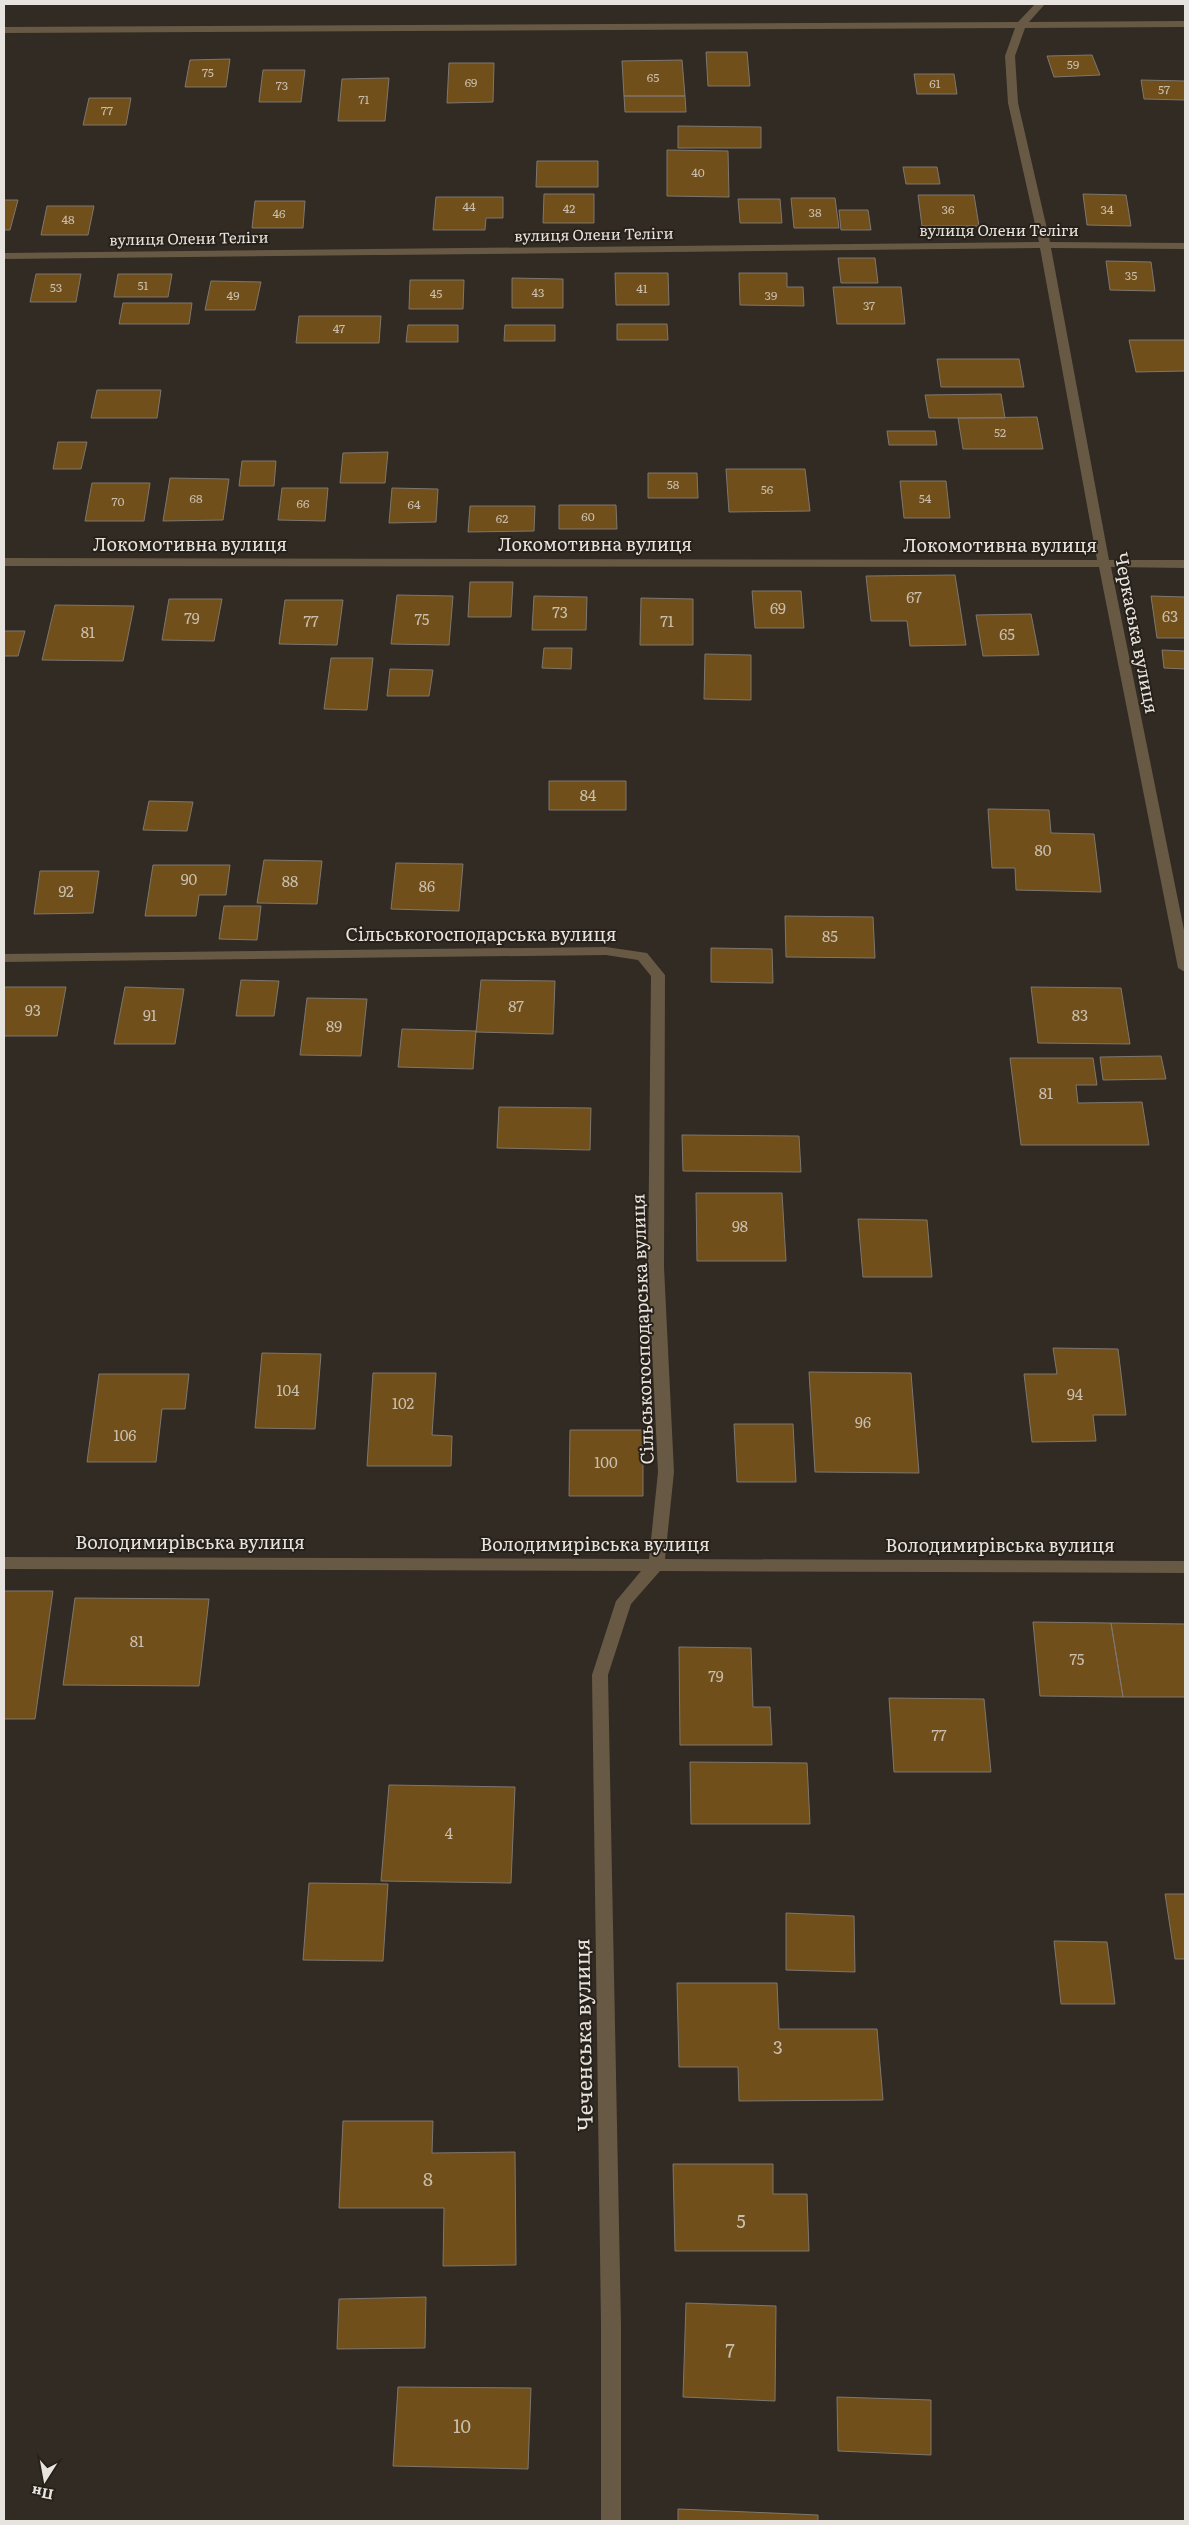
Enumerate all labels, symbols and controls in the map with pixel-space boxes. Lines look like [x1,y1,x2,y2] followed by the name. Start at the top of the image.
[1067,55,1079,73] house number: 59
[202,63,214,81] house number: 75
[647,68,659,86] house number: 65
[465,73,477,91] house number: 69
[929,74,941,92] house number: 61
[276,76,288,94] house number: 73
[1158,80,1170,98] house number: 57
[359,90,370,108] house number: 71
[101,101,113,119] house number: 77
[691,163,705,181] house number: 40
[462,197,476,215] house number: 44
[563,199,575,217] house number: 42
[942,200,955,218] house number: 36
[1100,200,1114,218] house number: 34
[808,203,822,221] house number: 38
[272,204,286,222] house number: 46
[61,210,75,228] house number: 48
[919,218,1079,241] street label: вулиця Олени Теліги
[514,221,674,246] street label: вулиця Олени Теліги
[109,225,269,250] street label: вулиця Олени Теліги
[1125,266,1137,284] house number: 35
[138,276,149,294] house number: 51
[50,278,62,296] house number: 53
[636,279,648,297] house number: 41
[531,283,545,301] house number: 43
[430,284,442,302] house number: 45
[227,286,239,304] house number: 49
[765,286,777,304] house number: 39
[863,296,875,314] house number: 37
[333,319,345,337] house number: 47
[994,423,1006,441] house number: 52
[667,475,680,493] house number: 58
[761,480,774,498] house number: 56
[189,489,203,507] house number: 68
[919,489,932,507] house number: 54
[111,492,125,510] house number: 70
[297,494,310,512] house number: 66
[407,495,421,513] house number: 64
[581,507,595,525] house number: 60
[496,509,508,527] house number: 62
[93,530,287,557] street label: Локомотивна вулиця
[498,530,692,557] street label: Локомотивна вулиця
[903,531,1097,558] street label: Локомотивна вулиця
[1109,550,1166,716] street label: Черкаська вулиця
[906,585,922,608] house number: 67
[770,596,786,619] house number: 69
[552,600,568,623] house number: 73
[1162,604,1178,627] house number: 63
[184,606,200,629] house number: 79
[415,607,430,630] house number: 75
[303,609,319,632] house number: 77
[660,609,674,632] house number: 71
[81,620,95,643] house number: 81
[999,622,1015,645] house number: 65
[580,783,596,806] house number: 84
[1035,838,1052,861] house number: 80
[181,867,198,890] house number: 90
[282,869,298,892] house number: 88
[419,874,435,897] house number: 86
[58,879,74,902] house number: 92
[345,920,617,947] street label: Сільськогосподарська вулиця
[822,924,838,947] house number: 85
[508,994,524,1017] house number: 87
[25,998,41,1021] house number: 93
[143,1003,157,1026] house number: 91
[1072,1003,1088,1026] house number: 83
[326,1014,342,1037] house number: 89
[1039,1081,1053,1104] house number: 81
[623,1193,660,1465] street label: Сільськогосподарська вулиця
[732,1214,748,1237] house number: 98
[276,1378,300,1401] house number: 104
[1067,1382,1083,1405] house number: 94
[392,1391,415,1414] house number: 102
[855,1410,871,1433] house number: 96
[114,1423,136,1446] house number: 106
[594,1450,618,1473] house number: 100
[75,1528,305,1555] street label: Володимирівська вулиця
[480,1530,710,1557] street label: Володимирівська вулиця
[885,1531,1115,1558] street label: Володимирівська вулиця
[130,1629,144,1652] house number: 81
[1070,1647,1085,1670] house number: 75
[708,1664,724,1687] house number: 79
[931,1723,947,1746] house number: 77
[445,1821,453,1844] house number: 4
[564,1938,599,2132] street label: Чеченська вулиця
[773,2033,783,2060] house number: 3
[423,2165,433,2192] house number: 8
[736,2207,746,2234] house number: 5
[725,2336,735,2363] house number: 7
[453,2412,471,2439] house number: 10
[20,2455,70,2505] north arrow
[30,2482,55,2506] text: Пн

